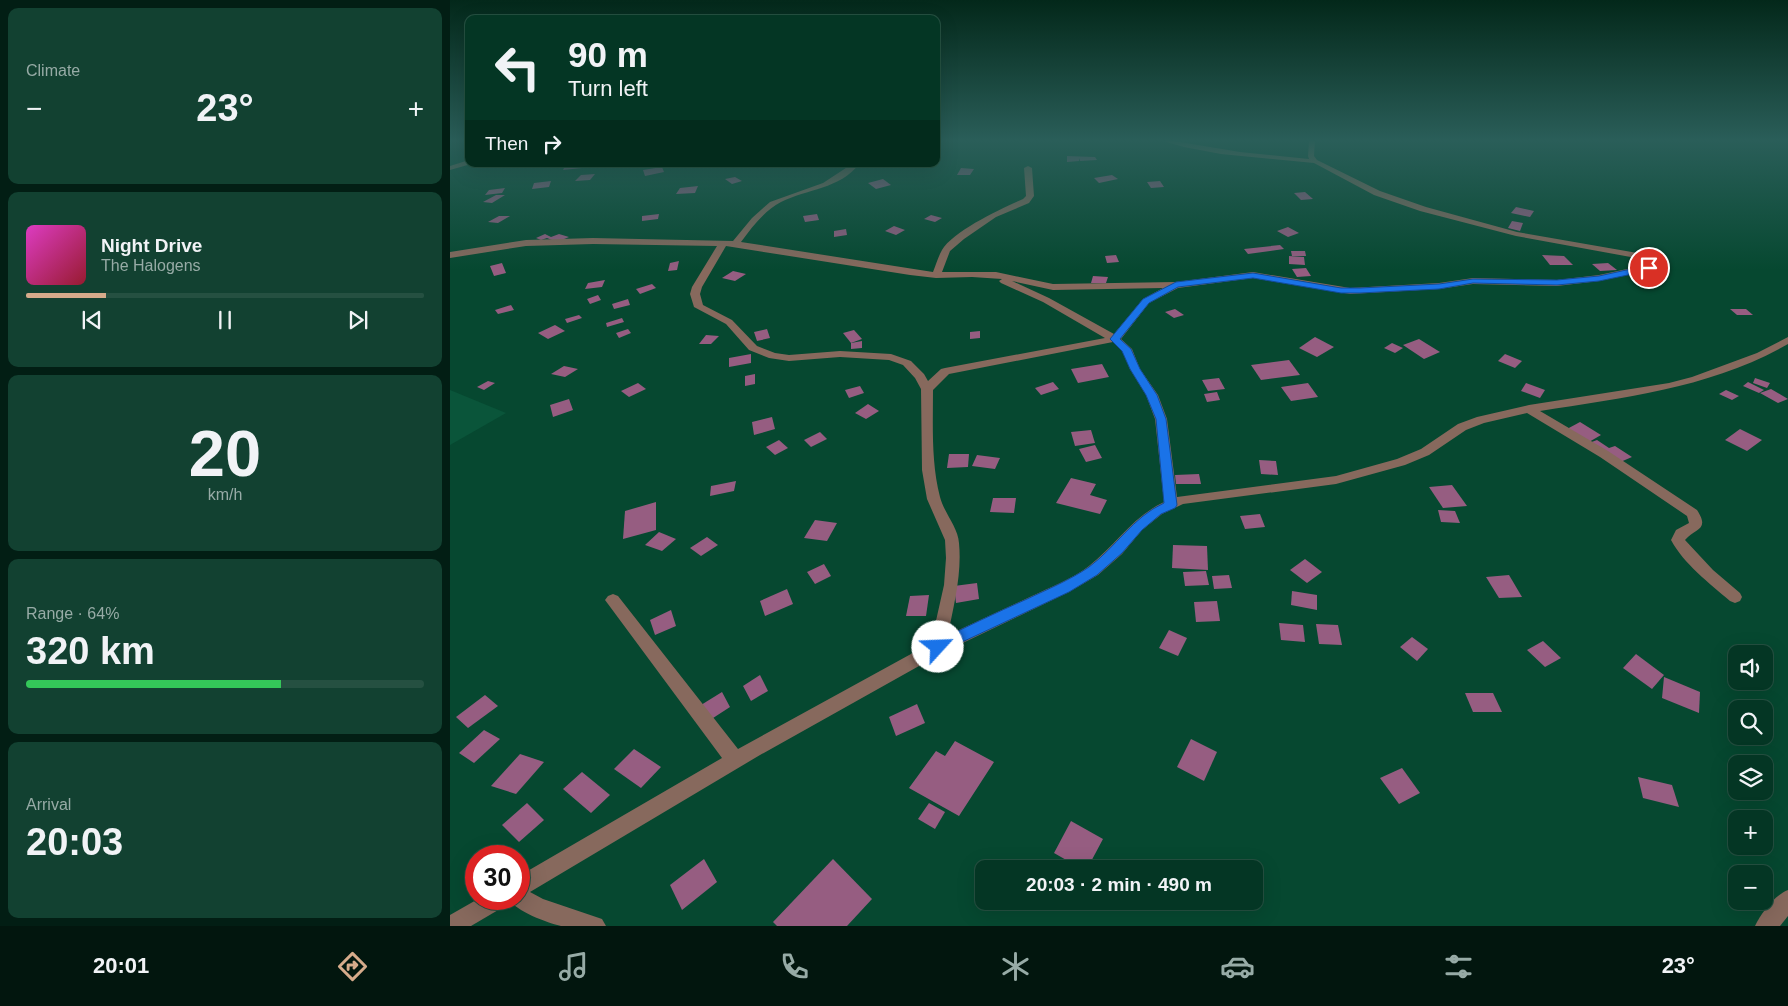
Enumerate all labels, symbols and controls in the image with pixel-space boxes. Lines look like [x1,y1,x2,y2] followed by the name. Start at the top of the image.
[485,35,550,100] icon: left
[568,35,648,74] text: 90 m
[26,62,80,79] text: Climate
[568,76,648,101] text: Turn left
[196,87,254,129] text: 23°
[26,93,42,124] text: −
[408,93,424,124] text: +
[538,130,566,158] icon: right
[485,133,528,154] text: Then
[101,235,202,256] text: Night Drive
[1628,247,1670,289] pin
[1635,254,1663,282] icon: arrive
[101,257,201,274] text: The Halogens
[78,306,106,334] icon: previous
[211,306,239,334] icon: pause
[344,306,372,334] icon: next
[189,417,261,490] text: 20
[208,486,242,503] text: km/h
[26,605,119,622] text: Range · 64%
[911,620,963,672] position arrow
[26,630,155,672] text: 320 km
[1728,645,1773,910] map controls
[1728,645,1773,690] button: sound
[1728,700,1773,745] button: search
[1728,755,1773,800] button: layers
[26,796,71,813] text: Arrival
[1728,810,1773,855] button: +
[26,821,123,863] text: 20:03
[465,845,530,910] speed limit sign: 30
[1728,865,1773,910] button: −
[1026,874,1212,895] text: 20:03 · 2 min · 490 m
[335,949,370,984] icon: directions
[556,949,591,984] icon: music
[777,949,812,984] icon: phone
[998,949,1033,984] icon: climate
[1220,949,1255,984] icon: car
[1441,949,1476,984] icon: filters
[93,953,149,978] text: 20:01
[1662,953,1695,978] text: 23°

